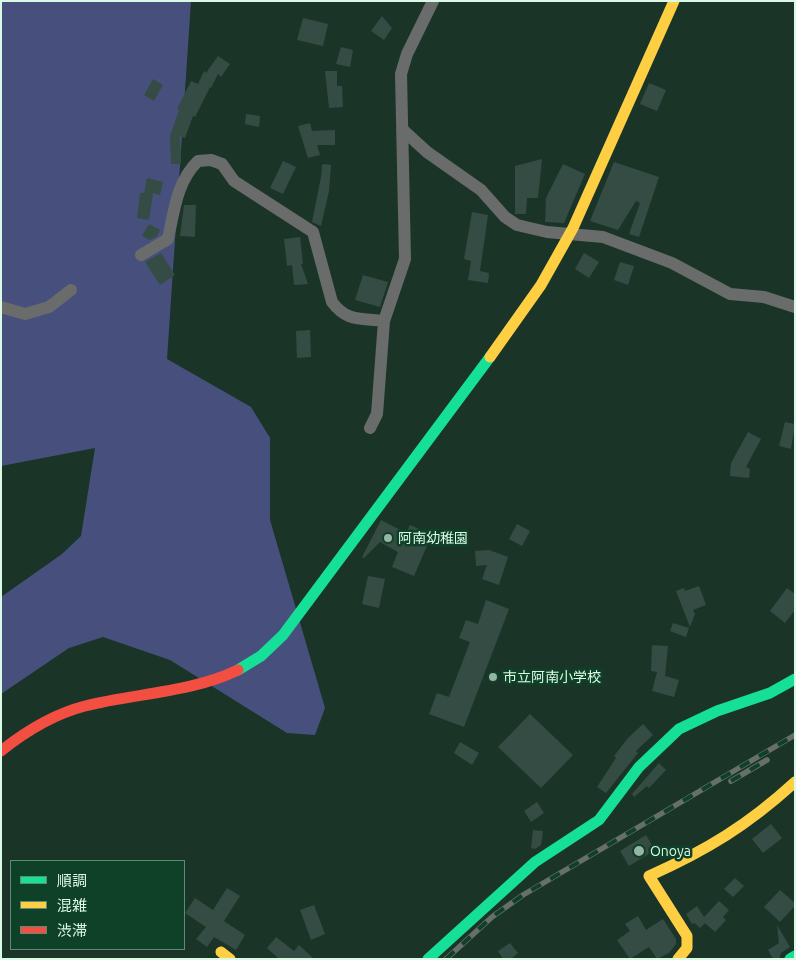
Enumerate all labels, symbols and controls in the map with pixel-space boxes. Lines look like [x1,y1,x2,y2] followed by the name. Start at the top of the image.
[398,530,468,546] place label: 阿南幼稚園
[382,532,394,544] marker: 阿南幼稚園
[503,669,601,685] place label: 市立阿南小学校
[487,671,499,683] marker: 市立阿南小学校
[650,843,691,859] place label: Onoya
[632,844,646,858] marker: Onoya
[10,860,185,950] legend
[57,872,87,889] text: 順調
[57,897,87,914] text: 混雑
[57,922,87,939] text: 渋滞

